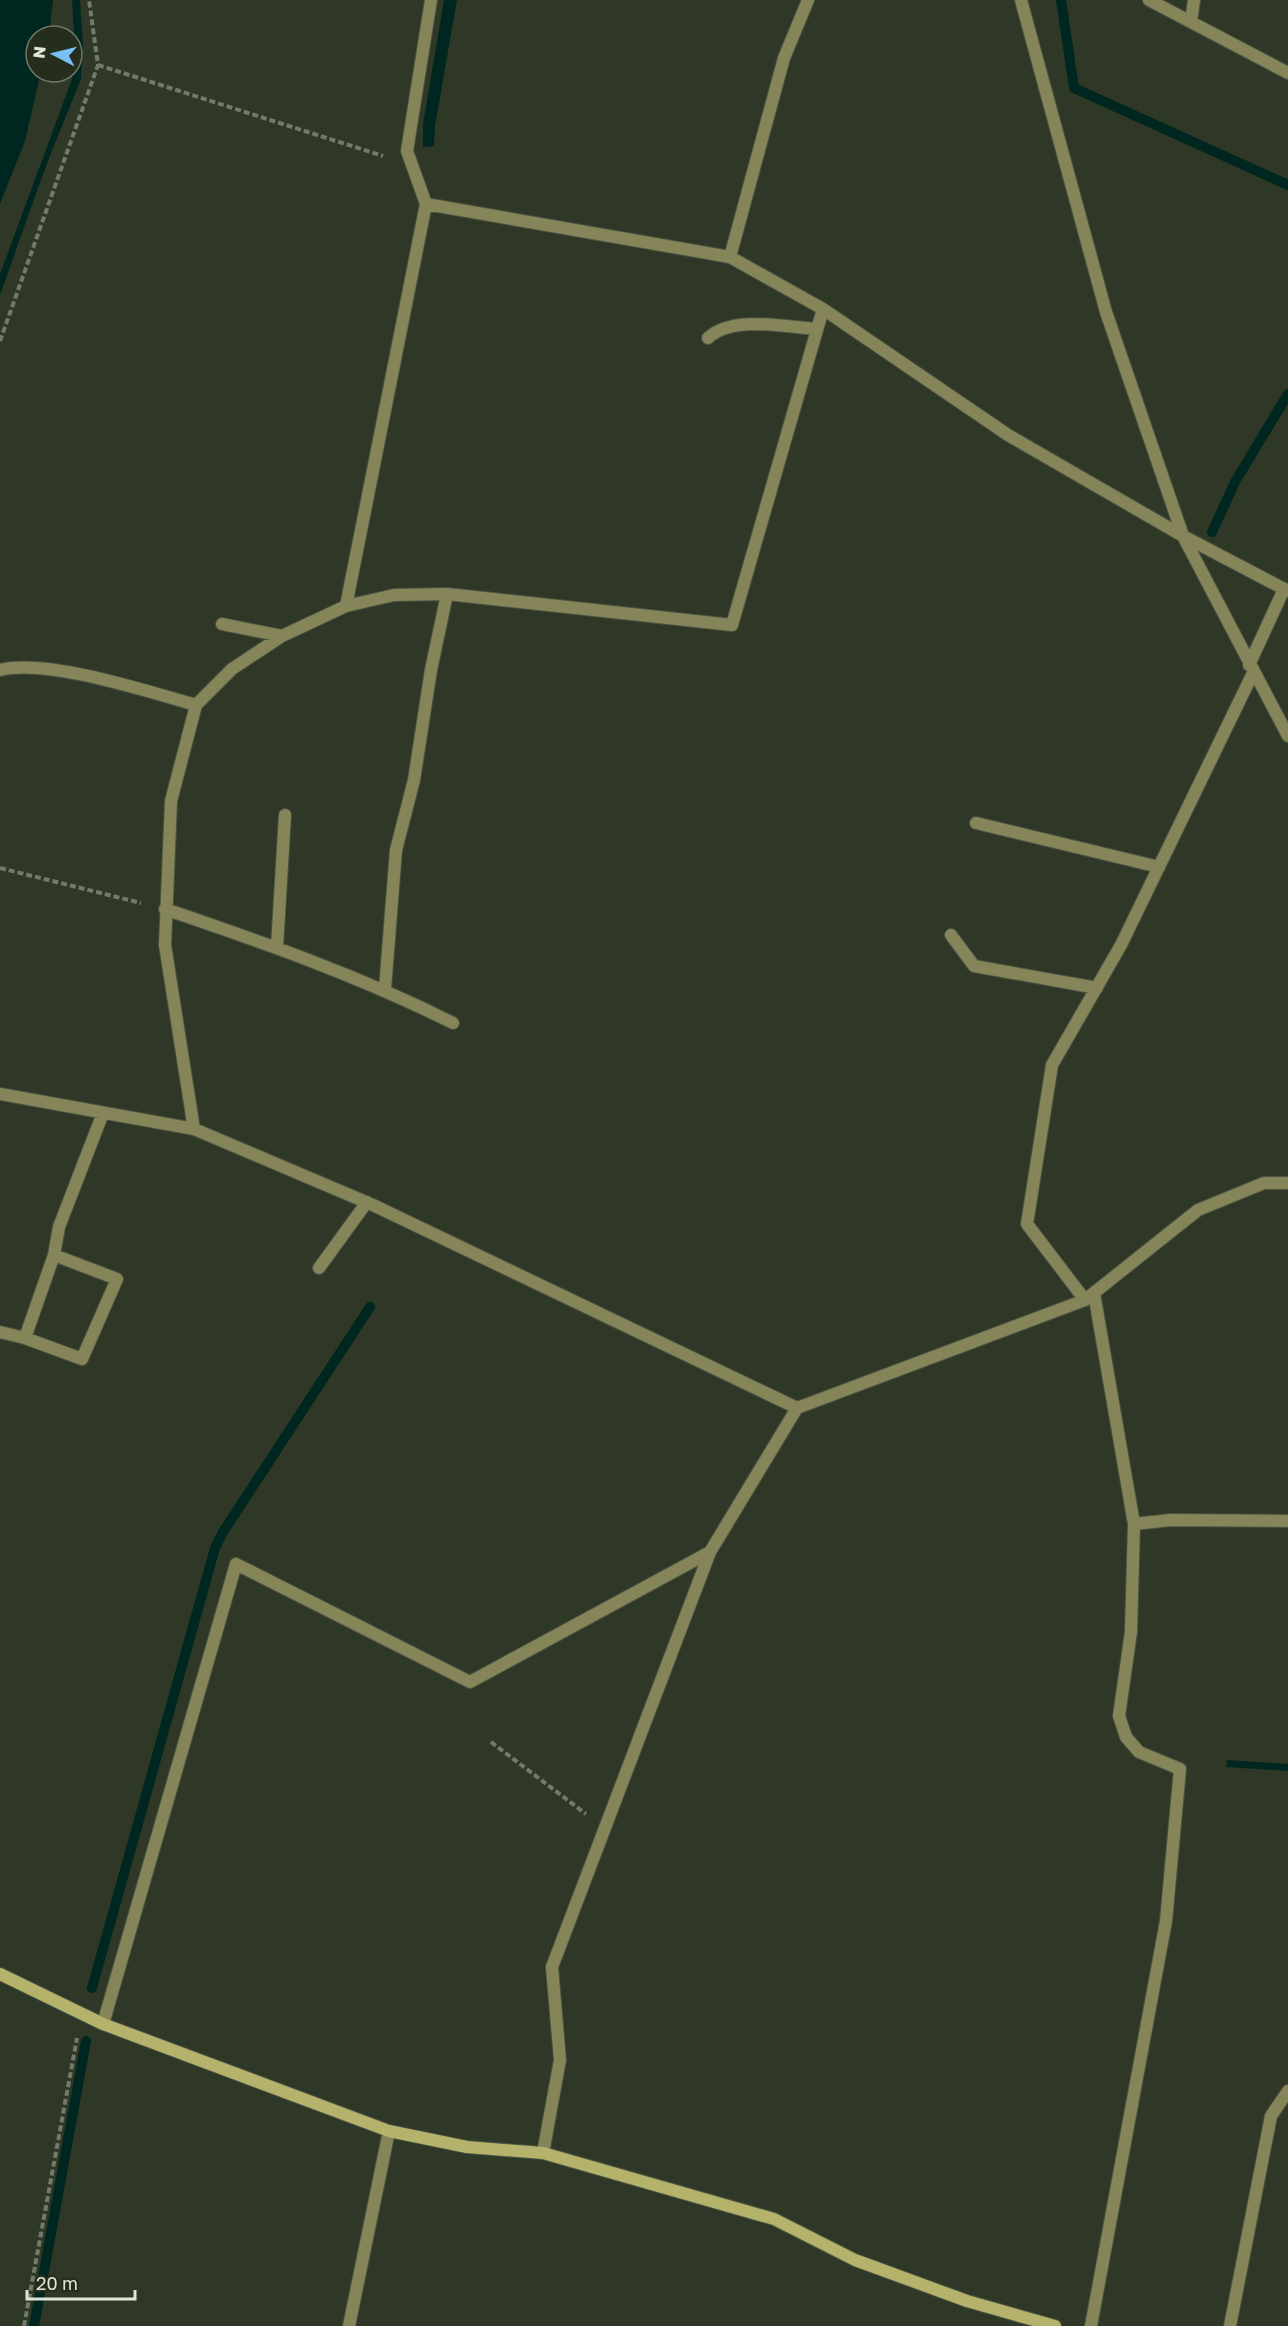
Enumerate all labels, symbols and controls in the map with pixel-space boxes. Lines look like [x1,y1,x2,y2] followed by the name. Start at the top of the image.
[24,24,84,84] north arrow
[28,45,50,59] text: N
[27,2263,135,2301] scale bar
[36,2272,78,2294] text: 20 m

